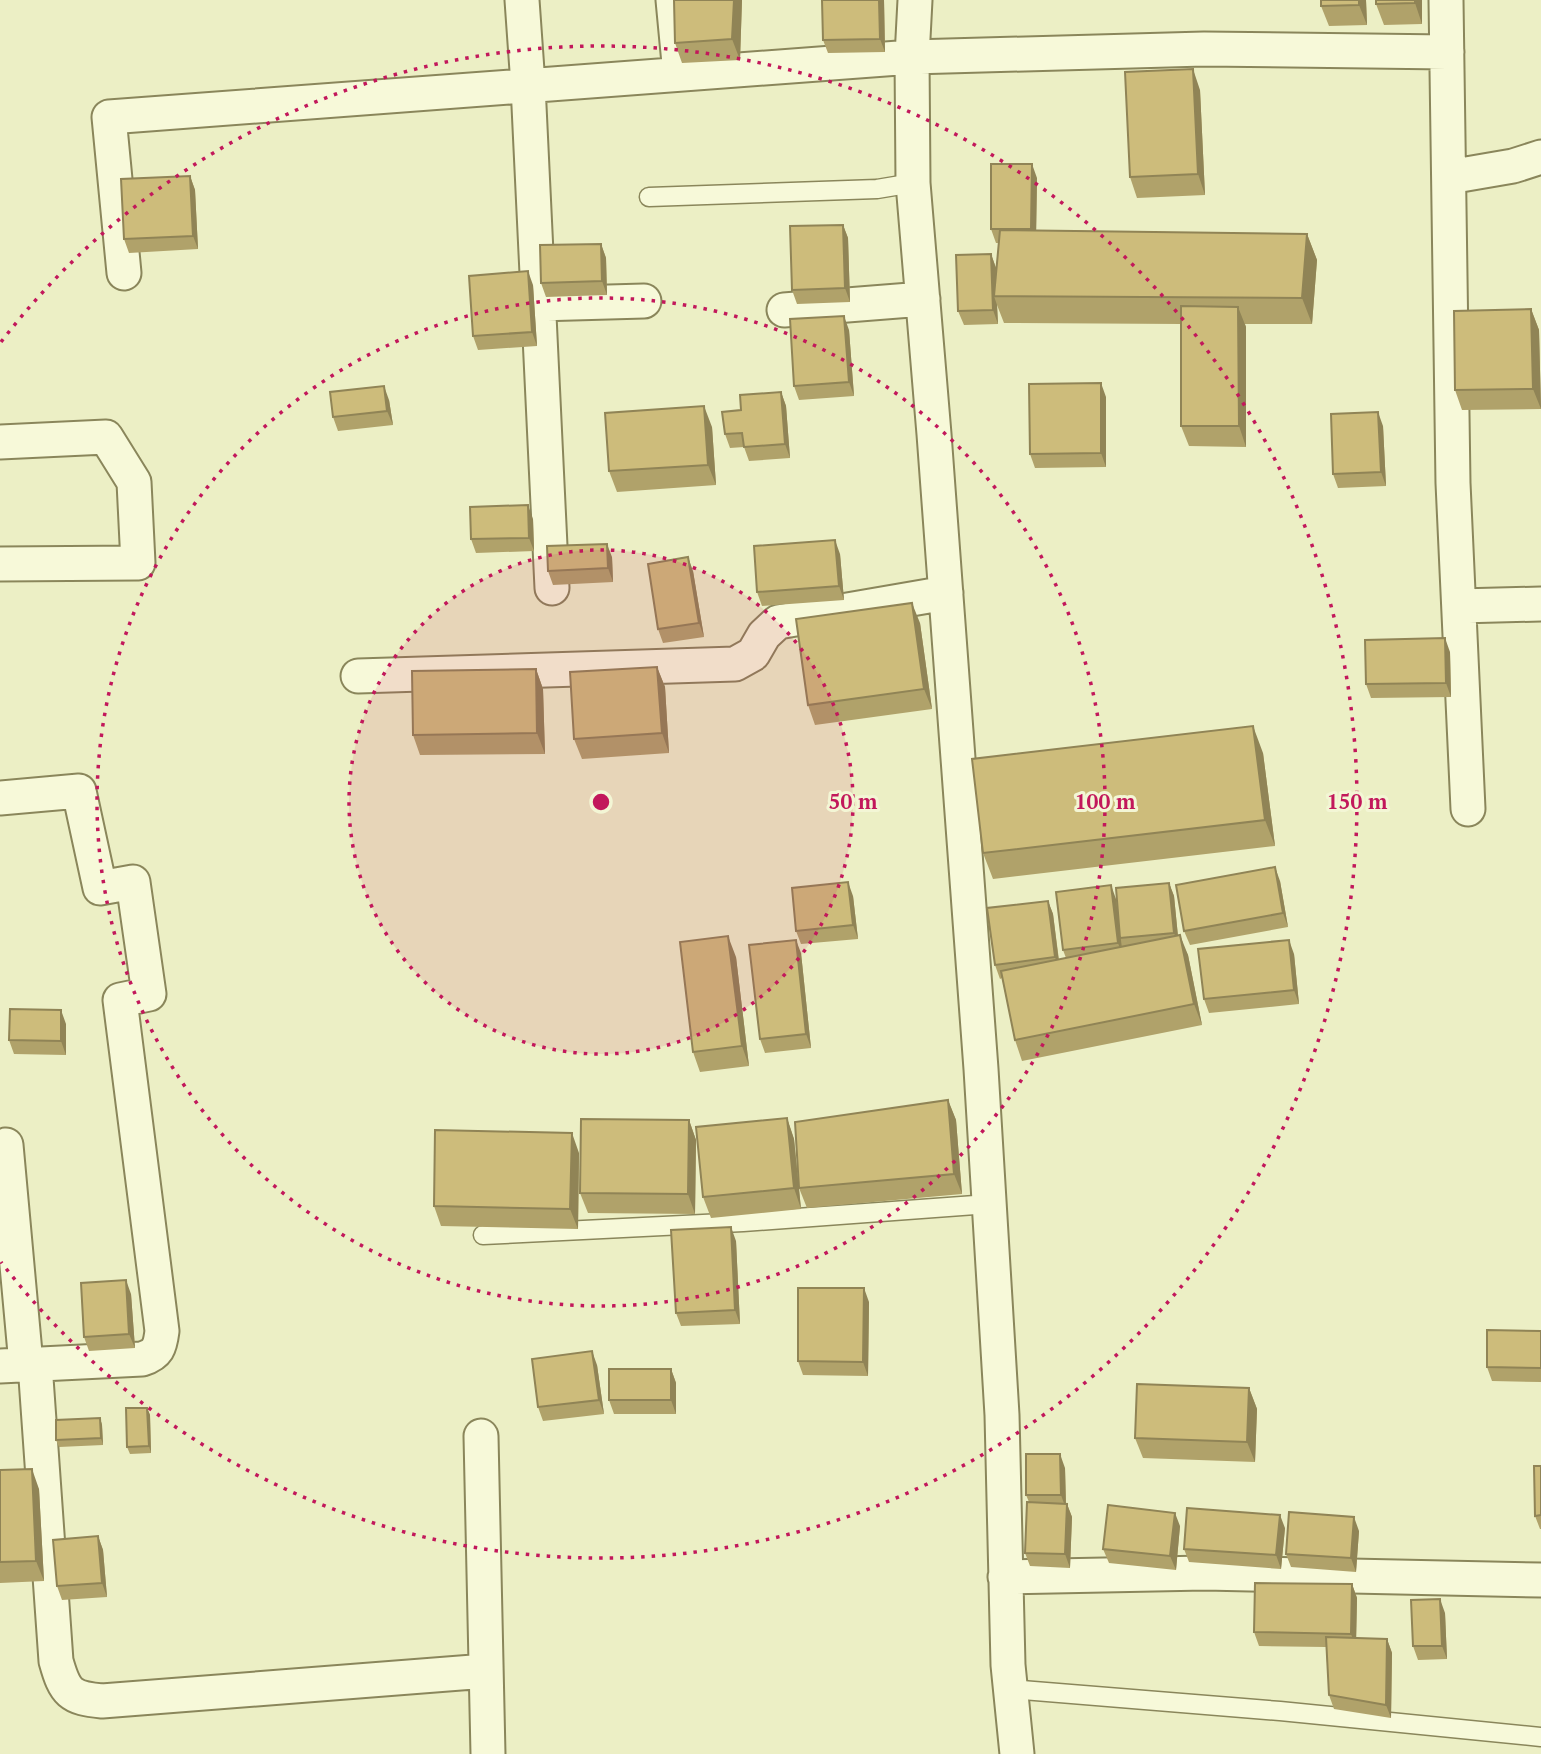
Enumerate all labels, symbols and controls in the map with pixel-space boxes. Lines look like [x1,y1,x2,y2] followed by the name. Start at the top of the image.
[829,787,878,815] text: 50 m
[1075,787,1136,815] text: 100 m
[1327,787,1388,815] text: 150 m
[589,790,613,814] centre of rings

